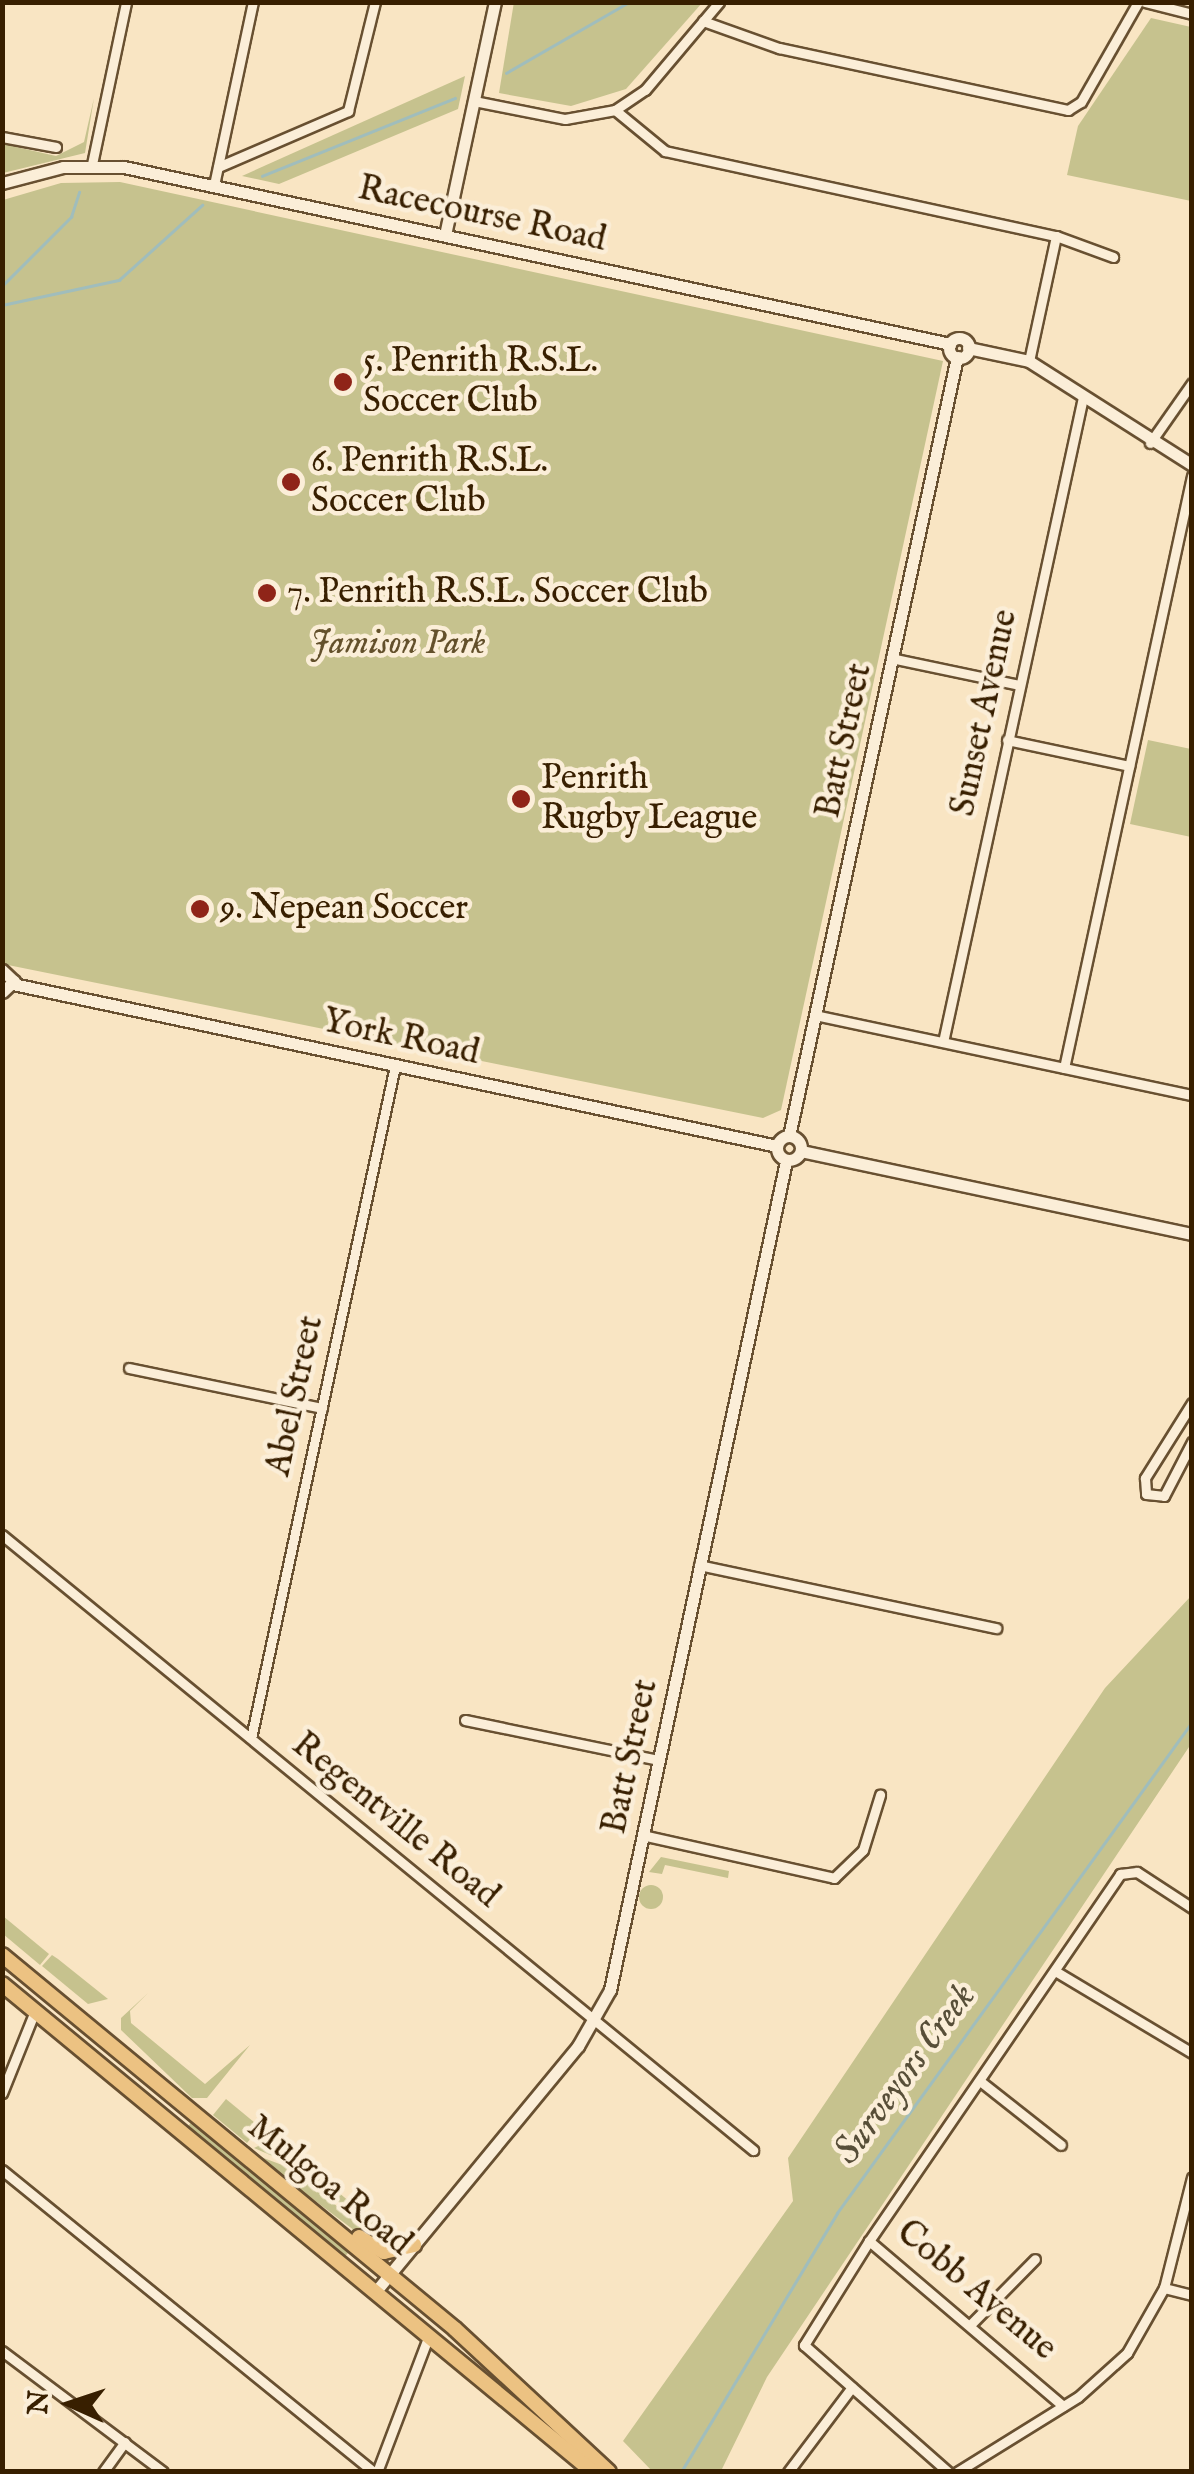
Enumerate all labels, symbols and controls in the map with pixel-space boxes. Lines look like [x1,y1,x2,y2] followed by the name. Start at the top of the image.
[354,168,610,262] street label: Racecourse Road
[363,341,598,423] place label: 5. Penrith R.S.L. Soccer Club
[332,371,354,393] marker: 5. Penrith R.S.L. Soccer Club
[311,441,548,523] place label: 6. Penrith R.S.L. Soccer Club
[280,471,302,493] marker: 6. Penrith R.S.L. Soccer Club
[287,572,708,614] place label: 7. Penrith R.S.L. Soccer Club
[256,582,278,604] marker: 7. Penrith R.S.L. Soccer Club
[943,606,1027,820] street label: Sunset Avenue
[310,623,486,665] park label: Jamison Park
[808,660,882,822] street label: Batt Street
[541,758,757,840] place label: Penrith Rugby League
[510,788,532,810] marker: Penrith Rugby League
[220,888,468,930] place label: 9. Nepean Soccer
[189,898,211,920] marker: 9. Nepean Soccer
[319,1001,483,1075] street label: York Road
[259,1312,333,1480] street label: Abel Street
[594,1676,668,1838] street label: Batt Street
[283,1724,507,1918] street label: Regentville Road
[825,1976,987,2174] water label: Surveyors Creek
[238,2107,420,2265] street label: Mulgoa Road
[887,2212,1065,2370] street label: Cobb Avenue
[20,2354,120,2454] north arrow
[21,2389,58,2415] text: N

